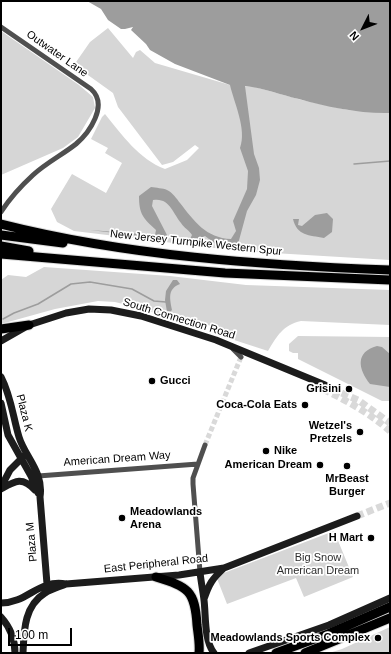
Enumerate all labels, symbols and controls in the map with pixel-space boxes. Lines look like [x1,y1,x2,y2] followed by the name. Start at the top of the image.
[343,8,383,48] north arrow
[24,28,90,80] street label: Outwater Lane
[347,29,361,43] text: N
[109,227,283,259] street label: New Jersey Turnpike Western Spur
[121,296,237,342] street label: South Connection Road
[160,374,191,388] place label: Gucci
[147,376,157,386] marker: Gucci
[306,382,341,396] place label: Grisini
[344,384,354,394] marker: Grisini
[13,393,35,433] street label: Plaza K
[216,398,297,412] place label: Coca-Cola Eats
[300,400,310,410] marker: Coca-Cola Eats
[309,419,352,445] place label: Wetzel's Pretzels
[355,427,365,437] marker: Wetzel's Pretzels
[274,444,297,458] place label: Nike
[261,446,271,456] marker: Nike
[63,449,171,469] street label: American Dream Way
[225,458,312,472] place label: American Dream
[315,460,325,470] marker: American Dream
[342,461,352,471] marker: MrBeast Burger
[325,472,369,498] place label: MrBeast Burger
[130,505,202,531] place label: Meadowlands Arena
[117,513,127,523] marker: Meadowlands Arena
[24,522,40,562] street label: Plaza M
[329,531,363,545] place label: H Mart
[366,533,376,543] marker: H Mart
[277,551,359,577] park label: Big Snow American Dream
[103,552,209,576] street label: East Peripheral Road
[10,620,74,646] scale bar
[15,628,48,642] text: 100 m
[210,631,370,645] place label: Meadowlands Sports Complex
[373,633,383,643] marker: Meadowlands Sports Complex

